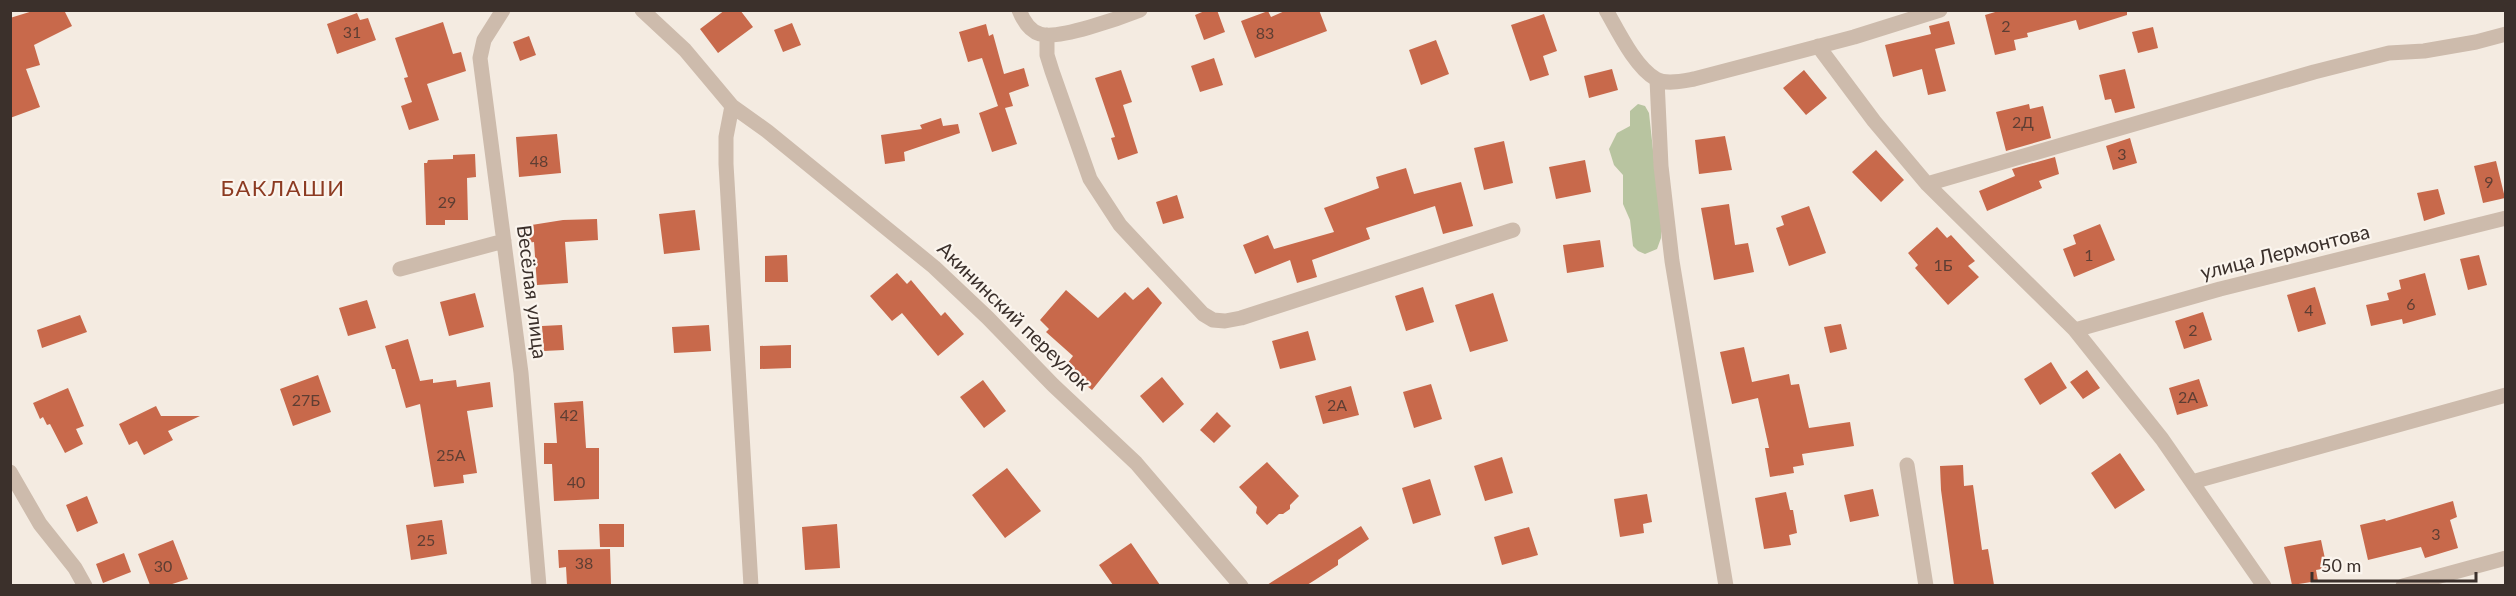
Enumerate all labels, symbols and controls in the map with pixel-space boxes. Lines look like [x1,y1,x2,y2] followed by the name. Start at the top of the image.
[2001,16,2011,35] house number: 2
[343,22,361,41] house number: 31
[1256,23,1274,42] house number: 83
[2012,112,2034,131] house number: 2Д
[2117,144,2127,163] house number: 3
[530,151,548,170] house number: 48
[2484,172,2494,191] house number: 9
[221,174,345,201] district label: БАКЛАШИ
[438,192,456,211] house number: 29
[2198,218,2372,284] street label: улица Лермонтова
[513,224,553,360] street label: Весёлая улица
[933,236,1097,395] street label: Акининский переулок
[2084,245,2094,264] house number: 1
[1933,255,1953,274] house number: 1Б
[2406,294,2416,313] house number: 6
[2304,300,2314,319] house number: 4
[2188,320,2198,339] house number: 2
[2178,387,2198,406] house number: 2А
[292,390,320,409] house number: 27Б
[1327,395,1347,414] house number: 2А
[560,405,578,424] house number: 42
[436,445,466,464] house number: 25А
[567,472,585,491] house number: 40
[2431,524,2441,543] house number: 3
[417,530,435,549] house number: 25
[2312,545,2476,583] scale bar
[575,553,593,572] house number: 38
[2321,554,2361,576] text: 50 m
[154,556,172,575] house number: 30

